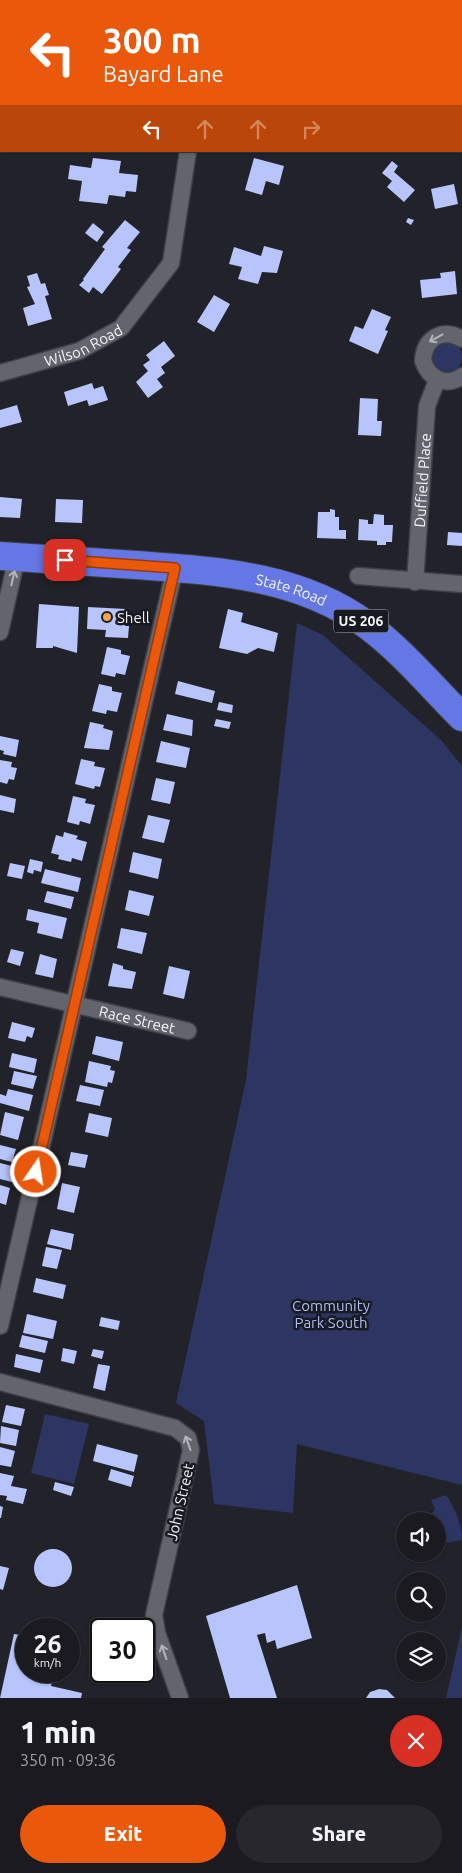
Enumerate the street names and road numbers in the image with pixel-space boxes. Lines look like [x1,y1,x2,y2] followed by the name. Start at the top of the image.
[42,321,125,369] street label: Wilson Road
[410,432,434,528] street label: Duffield Place
[254,570,330,609] street label: State Road
[334,610,388,632] road number: US 206
[98,1002,177,1036] street label: Race Street
[163,1462,197,1542] street label: John Street

